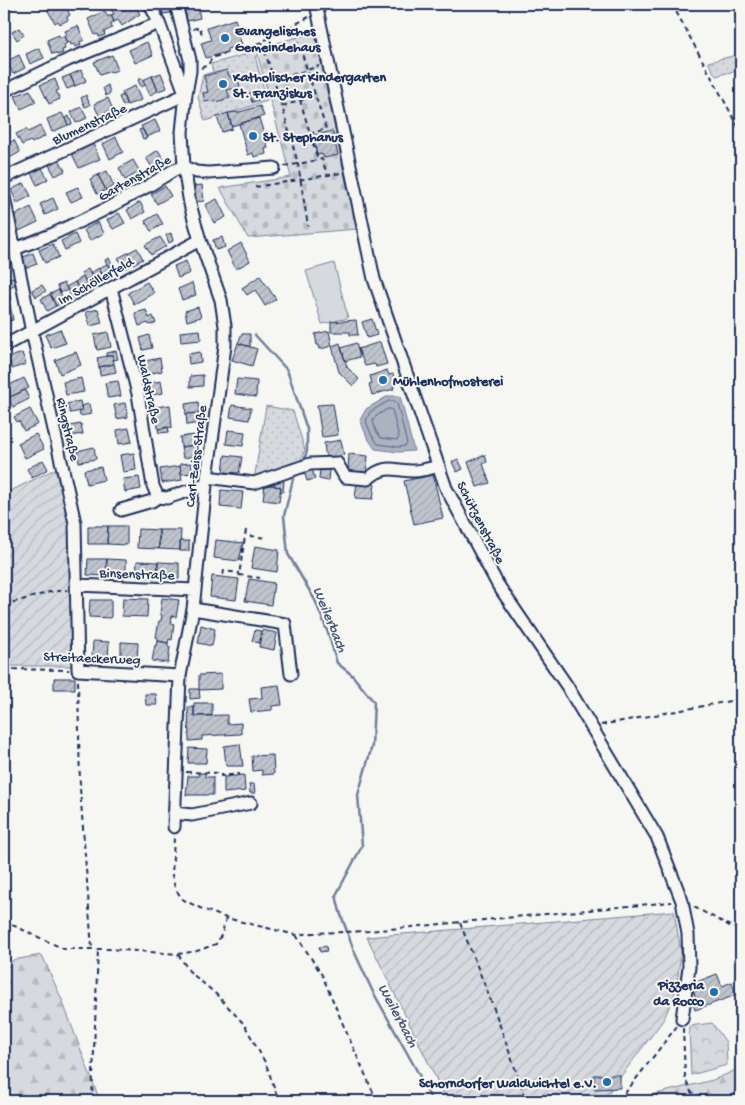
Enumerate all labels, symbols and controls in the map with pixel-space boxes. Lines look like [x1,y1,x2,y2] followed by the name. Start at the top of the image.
[235,24,321,57] place label: Evangelisches Gemeindehaus
[219,32,231,44] marker: Evangelisches Gemeindehaus
[232,70,386,103] place label: Katholischer Kindergarten St. Franziskus
[217,78,229,90] marker: Katholischer Kindergarten St. Franziskus
[49,100,131,150] street label: Blumenstraße
[247,130,259,142] marker: St. Stephanus
[263,130,344,147] place label: St. Stephanus
[96,152,175,206] street label: Gartenstraße
[55,254,139,310] street label: Im Schöllerfeld
[132,353,163,426] street label: Waldstraße
[377,374,389,386] marker: Mühlenhofmosterei
[393,374,503,391] place label: Mühlenhofmosterei
[51,396,82,464] street label: Ringstraße
[183,404,212,508] street label: Carl-Zeiss-Straße
[452,479,508,568] street label: Schützenstraße
[98,566,176,585] street label: Binsenstraße
[308,584,351,656] water label: Weilerbach
[43,649,141,670] street label: Streitaeckerweg
[653,978,705,1011] place label: Pizzeria da Rocco
[373,981,422,1052] water label: Weilerbach
[708,986,720,998] marker: Pizzeria da Rocco
[419,1076,597,1093] place label: Schorndorfer Waldwichtel e.V.
[601,1076,613,1088] marker: Schorndorfer Waldwichtel e.V.

